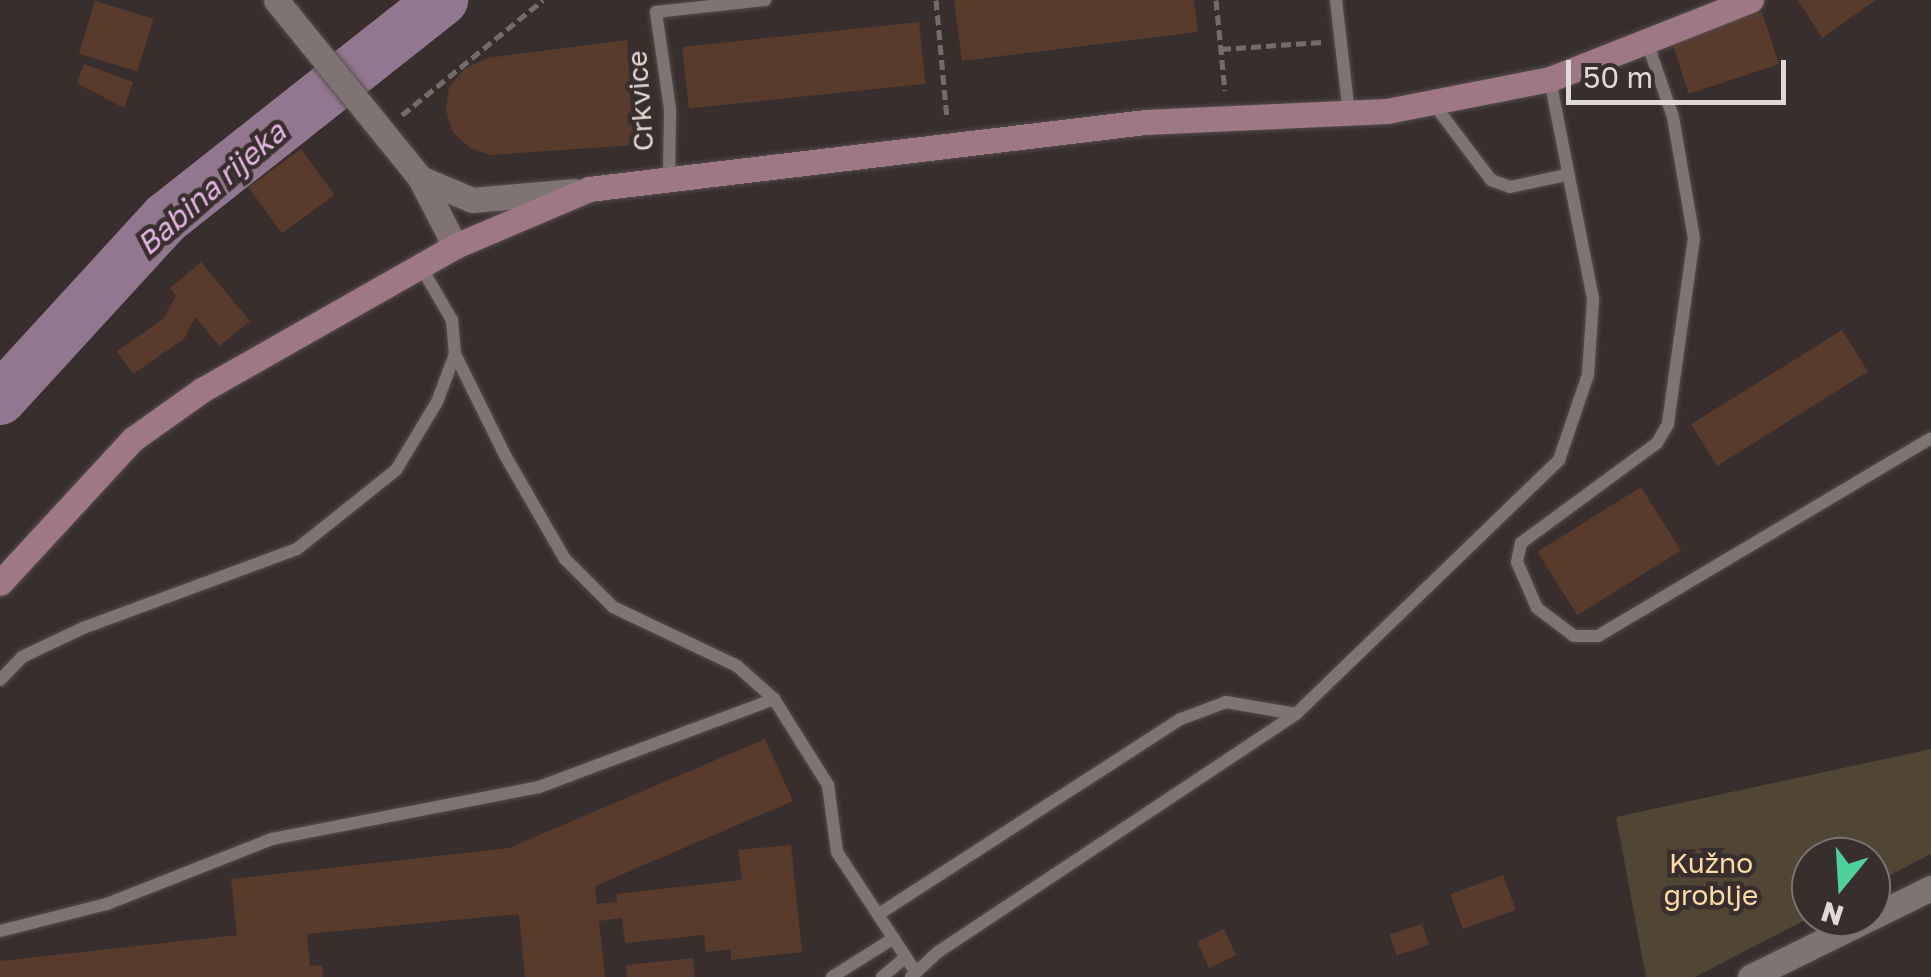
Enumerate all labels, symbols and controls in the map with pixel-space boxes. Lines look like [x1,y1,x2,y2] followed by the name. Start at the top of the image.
[1571,40,1791,102] scale bar
[620,50,660,152] street label: Crkvice
[1583,59,1653,95] text: 50 m
[129,114,293,262] water label: Babina rijeka
[1791,837,1891,937] north arrow
[1664,846,1758,912] park label: Kužno groblje
[1817,895,1847,933] text: N

